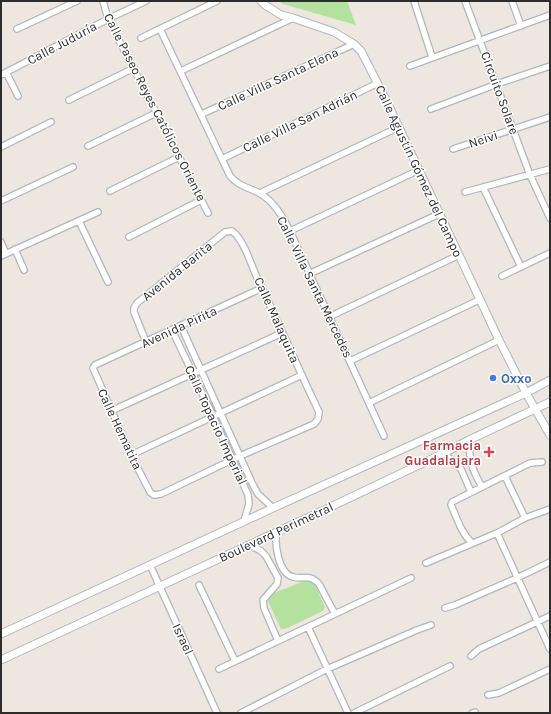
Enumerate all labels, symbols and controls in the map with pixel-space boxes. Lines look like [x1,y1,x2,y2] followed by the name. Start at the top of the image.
[101,11,209,204] street label: Calle Paseo Reyes Católicos Oriente
[25,18,99,68] street label: Calle Juduría
[215,44,341,114] street label: Calle Villa Santa Elena
[478,49,522,137] street label: Circuito Solare
[372,83,466,259] street label: Calle Agustín Gómez del Campo
[240,87,360,155] street label: Calle Villa San Adrián
[466,127,500,151] street label: Neivi
[274,214,356,360] street label: Calle Villa Santa Mercedes
[139,238,215,304] street label: Avenida Barita
[250,275,303,366] street label: Calle Malaquita
[139,303,219,351] street label: Avenida Pirita
[182,363,250,487] street label: Calle Topacio Imperial
[501,371,532,386] place label: Oxxo
[488,373,498,383] marker: Oxxo
[95,386,145,472] street label: Calle Hematita
[405,438,481,468] place label: Farmacia Guadalajara
[484,447,494,457] marker: Farmacia Guadalajara
[217,499,335,565] street label: Boulevard Perimetral
[169,621,197,657] street label: Israel

